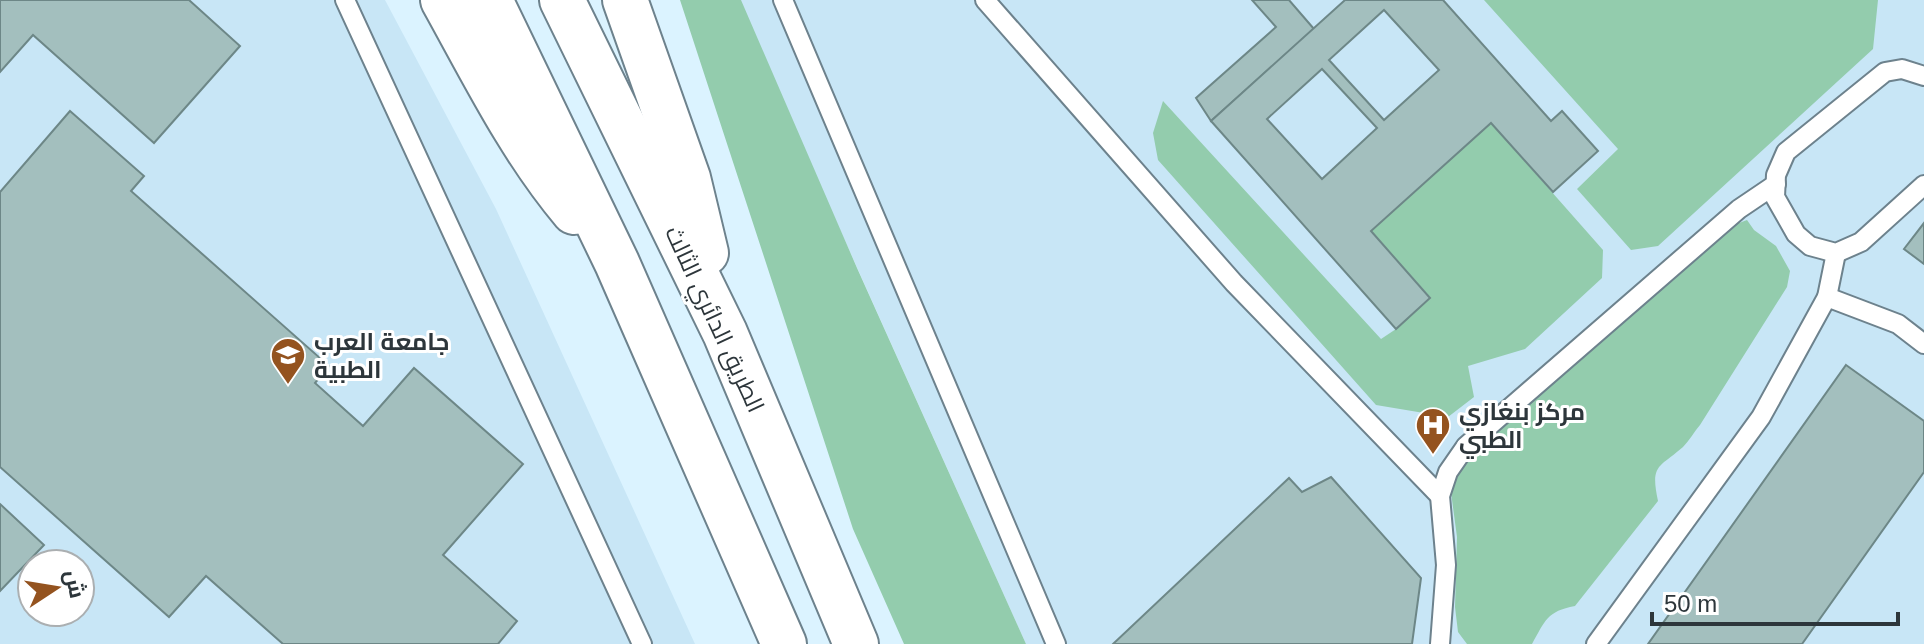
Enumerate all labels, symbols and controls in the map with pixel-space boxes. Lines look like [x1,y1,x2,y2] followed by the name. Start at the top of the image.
[655,222,770,418] street label: الطريق الدائري الثالث
[314,328,449,383] place label: جامعة العرب الطبية
[269,336,307,386] school or university icon: جامعة العرب الطبية
[1459,398,1585,459] place label: مركز بنغازي الطبي
[1414,406,1452,456] hospital icon: مركز بنغازي الطبي
[16,548,96,628] north arrow
[59,568,90,601] text: ش
[1652,576,1898,626] scale bar
[1664,590,1717,617] text: 50 m

